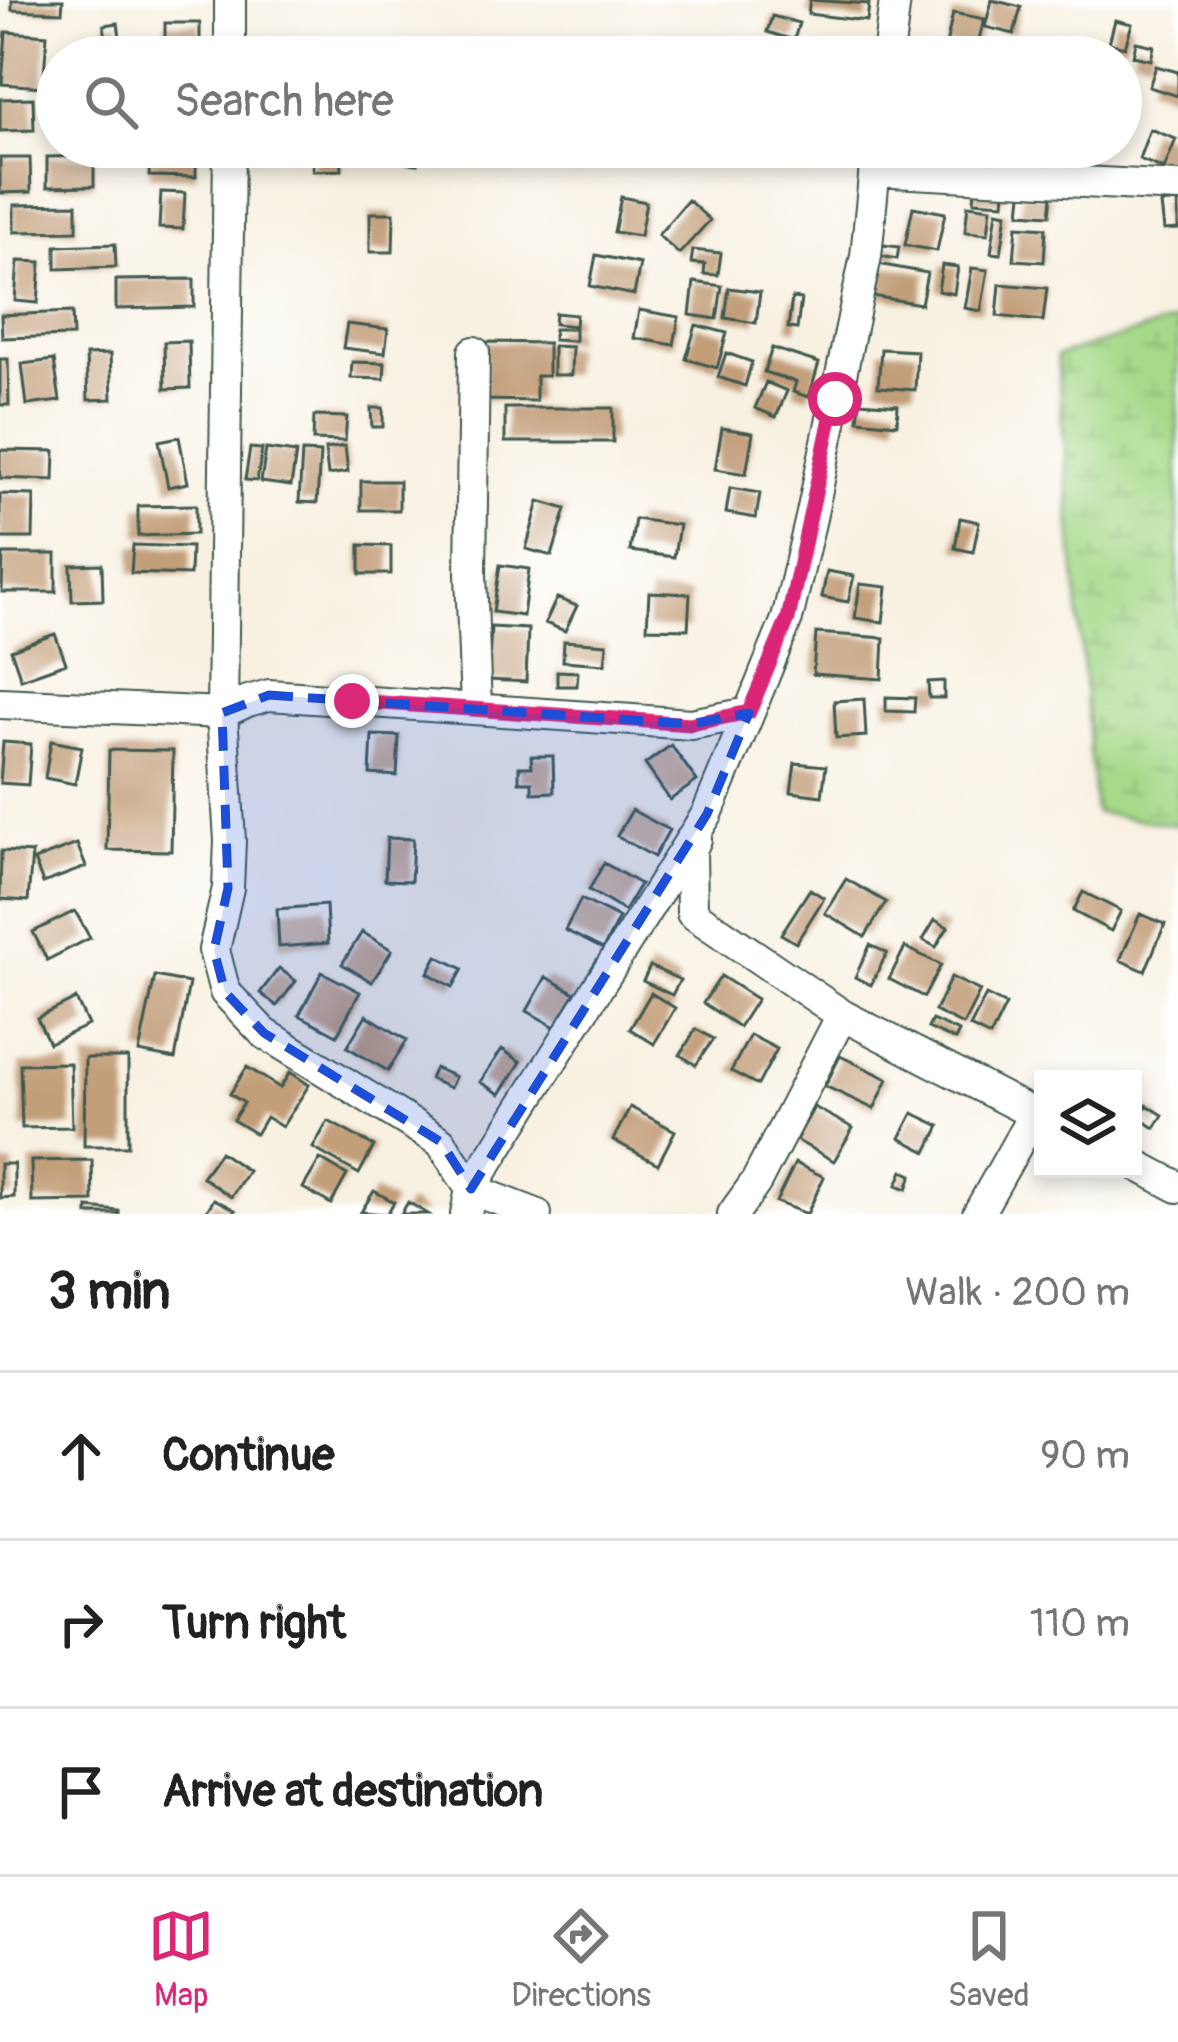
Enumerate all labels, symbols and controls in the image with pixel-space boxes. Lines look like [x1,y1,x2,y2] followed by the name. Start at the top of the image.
[36,36,1142,168] search box
[78,69,144,135] icon: search
[174,74,394,130] text: Search here
[808,372,862,426] route start
[325,674,379,728] route end
[1034,1070,1142,1178] map controls
[1034,1070,1142,1178] button: layers
[48,1260,170,1324] text: 3 min
[905,1268,1130,1317] text: Walk · 200 m
[48,1423,114,1489] icon: ahead
[162,1428,335,1484] text: Continue
[1040,1431,1130,1480] text: 90 m
[48,1591,114,1657] icon: right
[162,1596,346,1652] text: Turn right
[1030,1599,1130,1648] text: 110 m
[48,1759,114,1825] icon: arrive
[162,1764,543,1820] text: Arrive at destination
[148,1903,214,2016] tab: Map
[511,1903,651,2016] tab: Directions
[948,1903,1030,2016] tab: Saved

